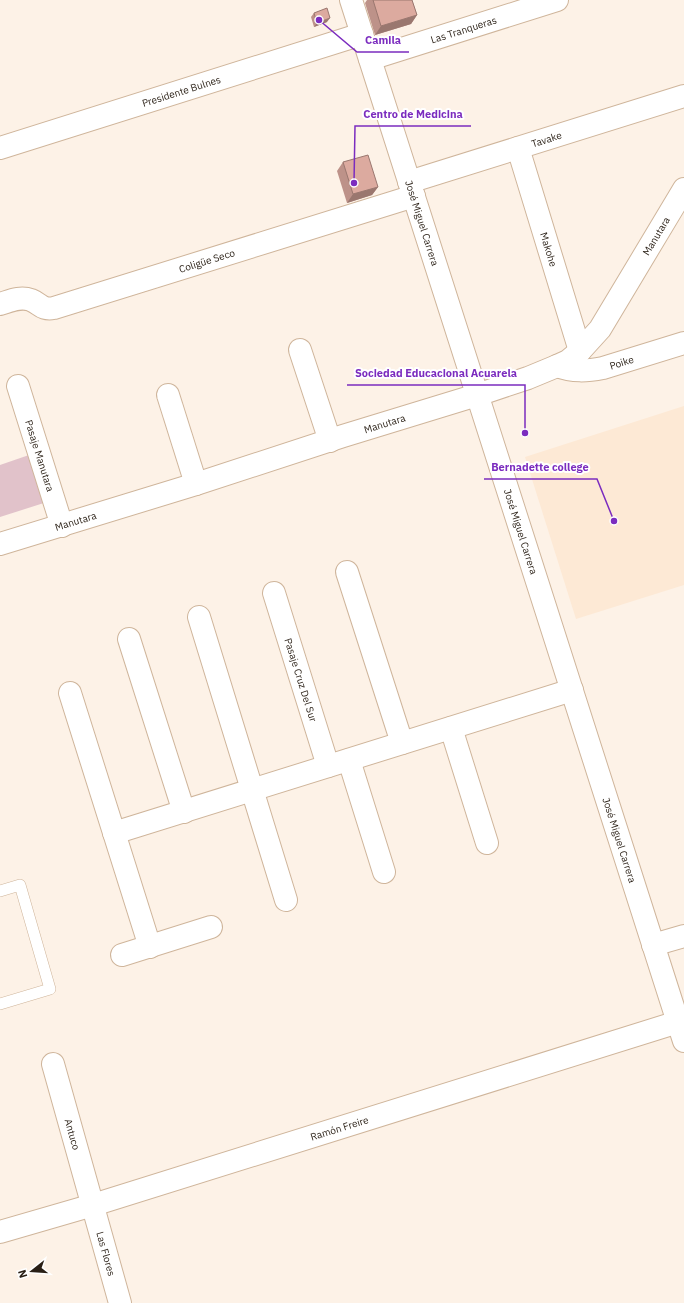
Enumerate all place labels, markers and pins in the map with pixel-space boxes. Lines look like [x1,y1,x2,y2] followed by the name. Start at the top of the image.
[357,29,409,52] callout: Camila
[355,103,471,126] callout: Centro de Medicina
[347,362,525,385] callout: Sociedad Educacional Acuarela
[484,456,597,479] callout: Bernadette college

